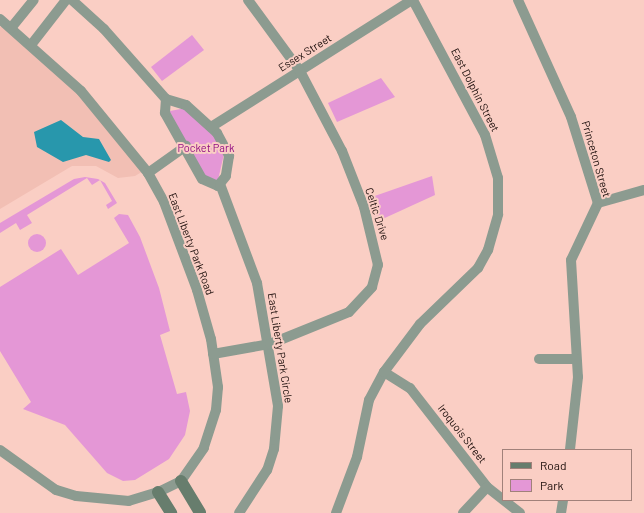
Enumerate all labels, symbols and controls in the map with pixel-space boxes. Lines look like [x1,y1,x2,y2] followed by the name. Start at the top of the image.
[276,31,334,75] street label: Essex Street
[448,46,502,134] street label: East Dolphin Street
[579,119,613,199] street label: Princeton Street
[178,141,234,155] park label: Pocket Park
[362,186,392,242] street label: Celtic Drive
[165,191,217,297] street label: East Liberty Park Road
[265,292,295,404] street label: East Liberty Park Circle
[435,402,489,466] street label: Iroquois Street
[502,449,632,501] legend
[540,458,567,472] text: Road
[540,478,564,492] text: Park

